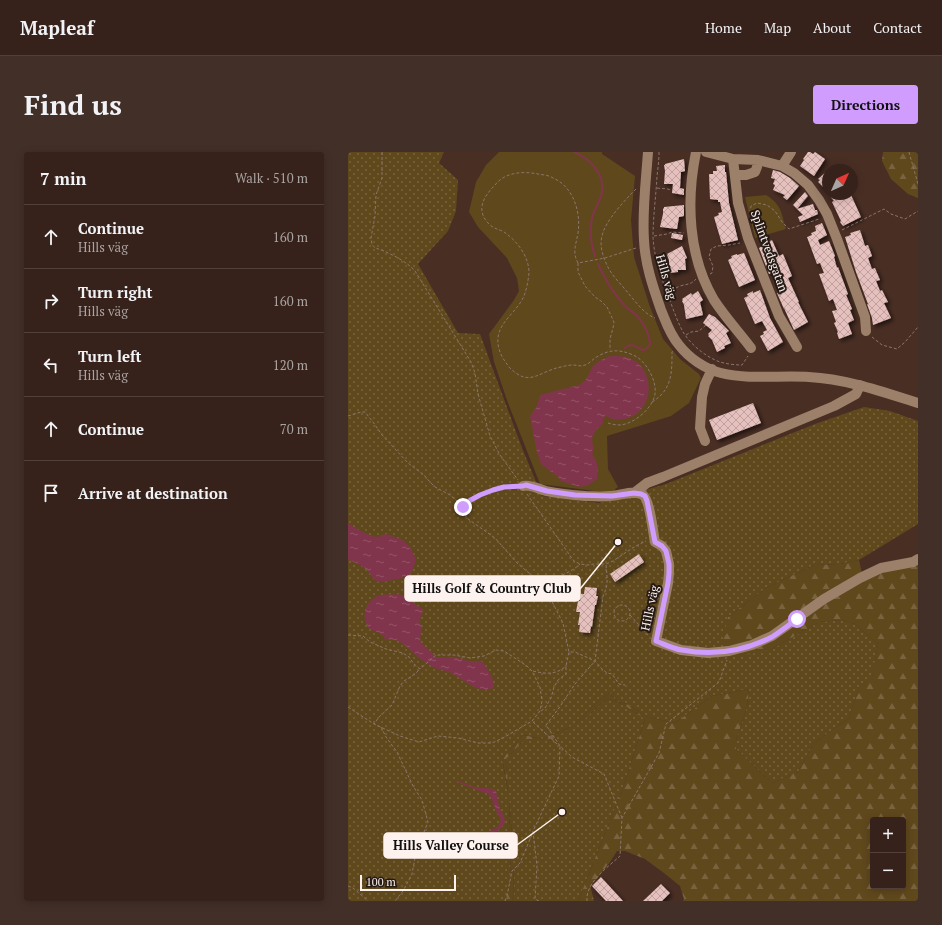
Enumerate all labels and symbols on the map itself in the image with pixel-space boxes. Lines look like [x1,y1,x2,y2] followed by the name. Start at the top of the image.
[822,164,858,200] north arrow
[748,208,791,294] street label: Splintvedsgatan
[653,253,680,302] street label: Hills väg
[454,498,472,516] route end
[405,576,580,601] callout: Hills Golf & Country Club
[412,579,572,597] text: Hills Golf & Country Club
[637,583,662,632] street label: Hills väg
[788,610,806,628] route start
[384,833,517,858] callout: Hills Valley Course
[393,836,509,854] text: Hills Valley Course
[360,873,456,892] scale bar

